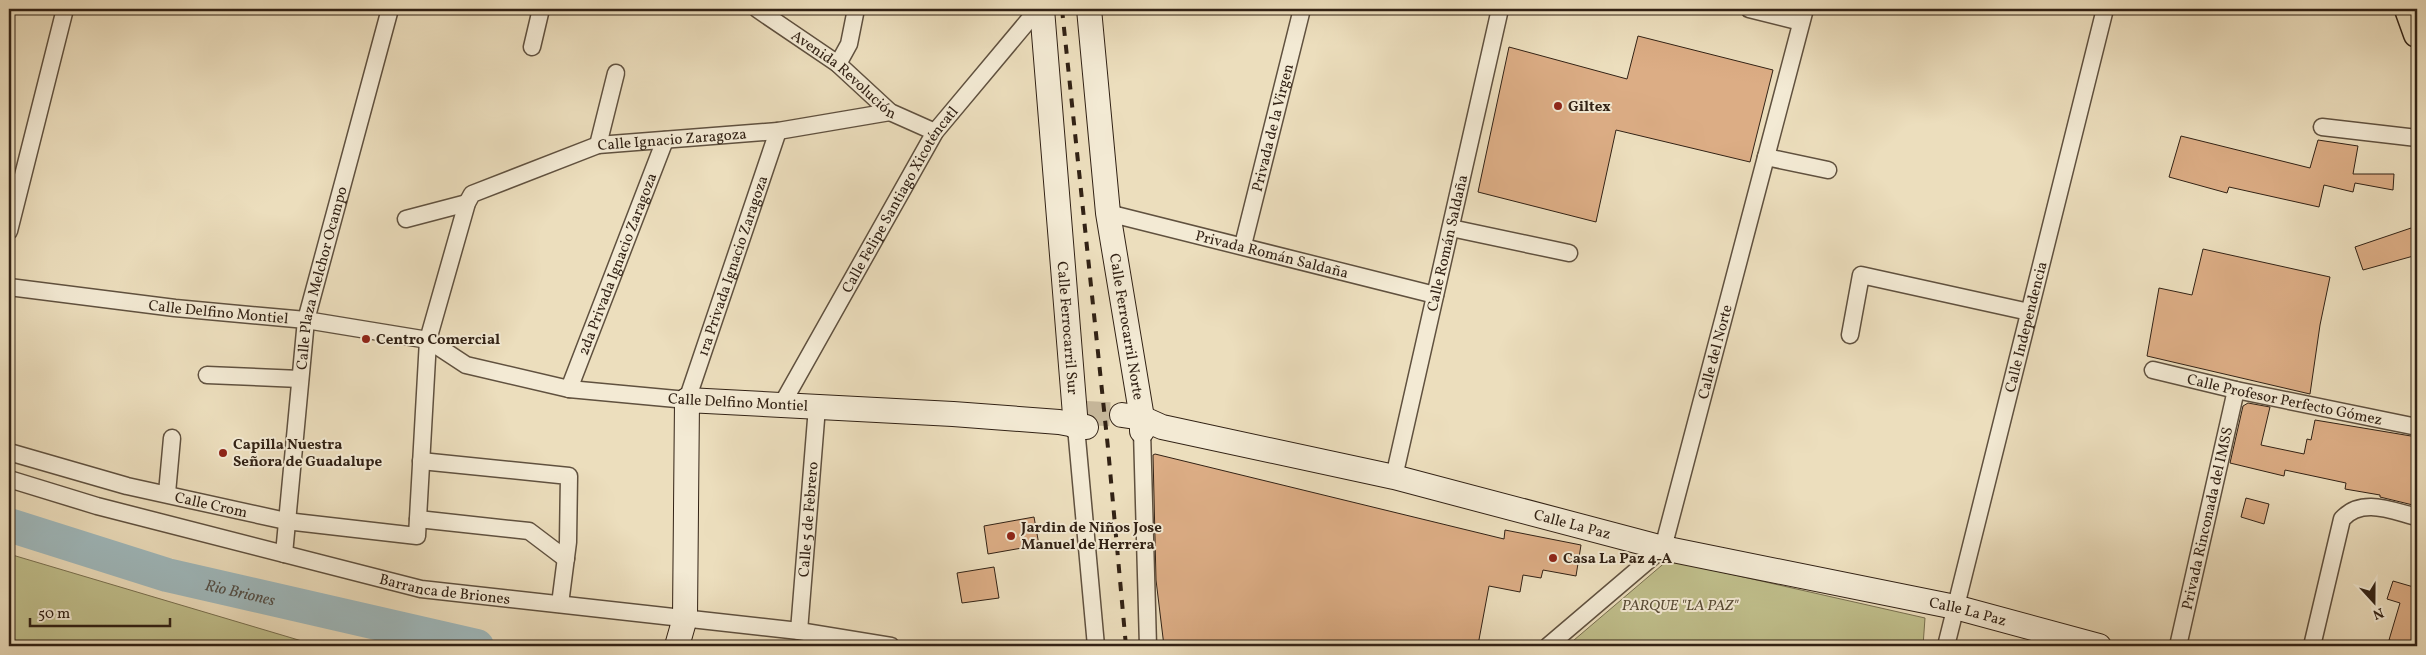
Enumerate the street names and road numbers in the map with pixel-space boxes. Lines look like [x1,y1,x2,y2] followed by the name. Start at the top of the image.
[786,26,899,125] street label: Avenida Revolución
[1248,62,1300,194] street label: Privada de la Virgen
[837,103,964,297] street label: Calle Felipe Santiago Xicoténcatl
[597,124,748,157] street label: Calle Ignacio Zaragoza
[574,170,663,359] street label: 2da Privada Ignacio Zaragoza
[694,173,774,359] street label: 1ra Privada Ignacio Zaragoza
[1423,173,1474,314] street label: Calle Román Saldaña
[292,184,354,371] street label: Calle Plaza Melchor Ocampo
[1193,226,1350,285] street label: Privada Román Saldaña
[1103,252,1148,402] street label: Calle Ferrocarril Norte
[2001,259,2054,395] street label: Calle Independencia
[1051,261,1082,396] street label: Calle Ferrocarril Sur
[147,296,289,330] street label: Calle Delfino Montiel
[1694,302,1739,402] street label: Calle del Norte
[2185,370,2384,432] street label: Calle Profesor Perfecto Gómez
[667,389,808,418] street label: Calle Delfino Montiel
[2178,425,2239,612] street label: Privada Rinconada del IMSS
[794,461,825,578] street label: Calle 5 de Febrero
[173,488,249,524] street label: Calle Crom
[1531,505,1613,546] street label: Calle La Paz
[377,570,511,611] street label: Barranca de Briones
[1927,593,2008,632] street label: Calle La Paz

